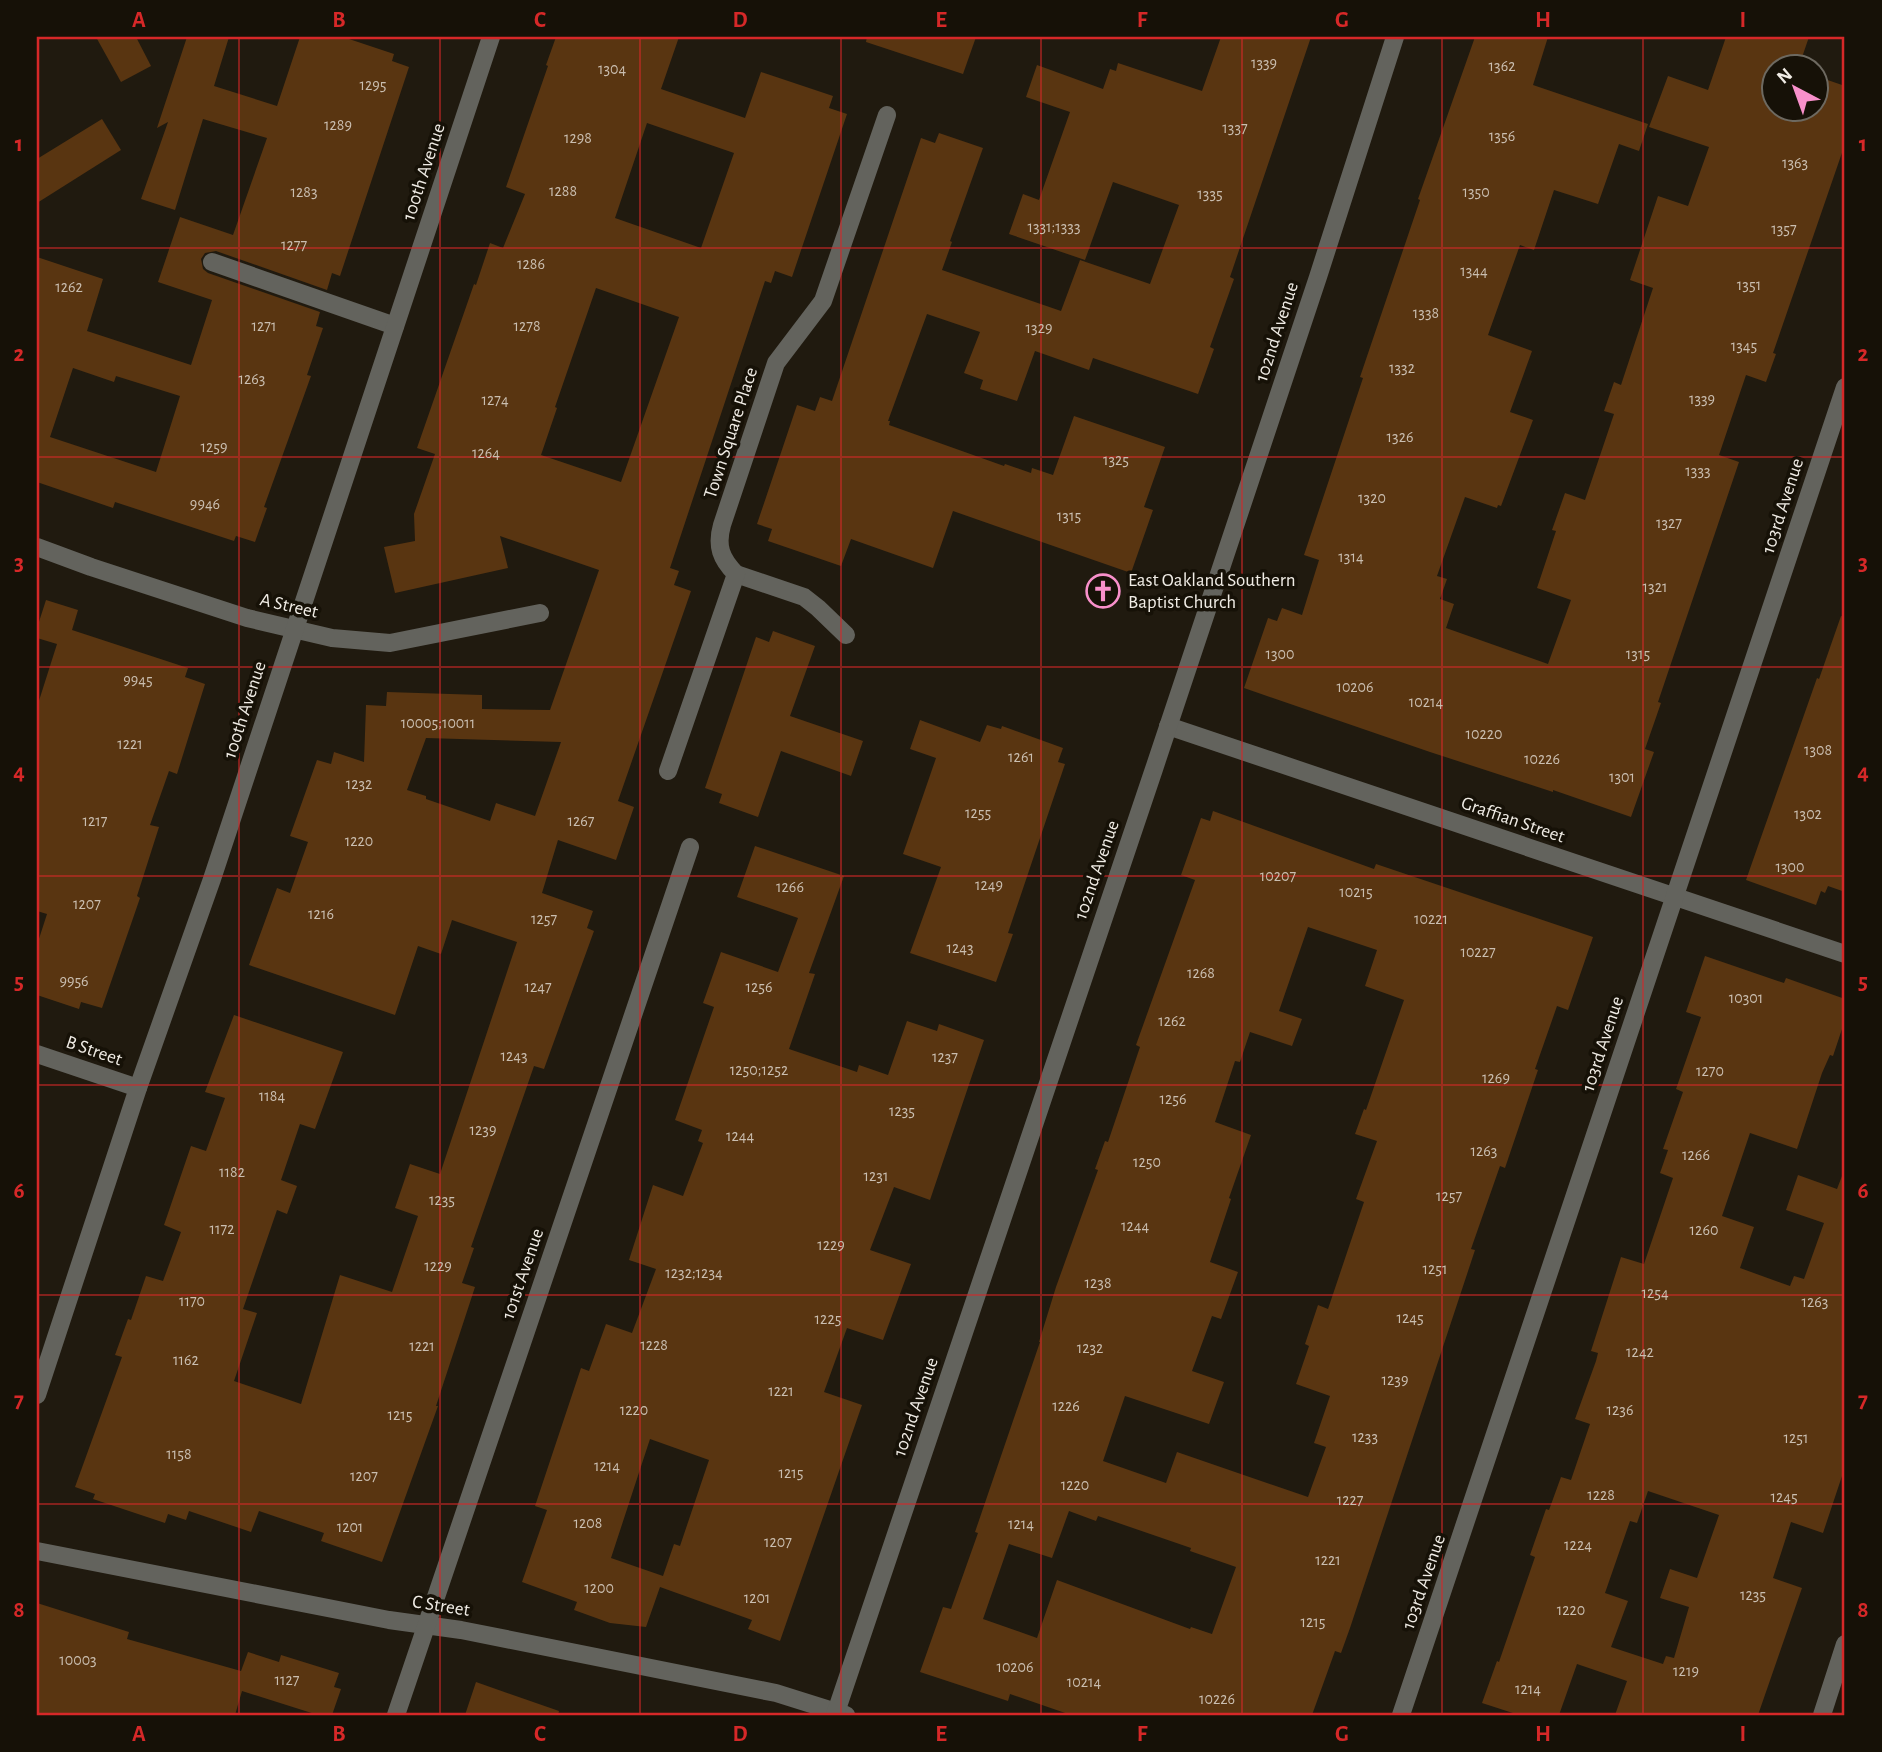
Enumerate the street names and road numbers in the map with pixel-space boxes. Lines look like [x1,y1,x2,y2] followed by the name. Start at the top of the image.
[399,121,449,223] street label: 100th Avenue
[1252,280,1302,384] street label: 102nd Avenue
[701,365,761,501] street label: Town Square Place
[1759,456,1807,556] street label: 103rd Avenue
[258,590,320,622] street label: A Street
[220,659,270,761] street label: 100th Avenue
[1459,793,1567,847] street label: Graffian Street
[1071,818,1123,922] street label: 102nd Avenue
[1579,994,1627,1094] street label: 103rd Avenue
[63,1033,125,1069] street label: B Street
[499,1226,547,1322] street label: 101st Avenue
[890,1355,942,1459] street label: 102nd Avenue
[1399,1532,1449,1632] street label: 103rd Avenue
[411,1592,471,1620] street label: C Street

